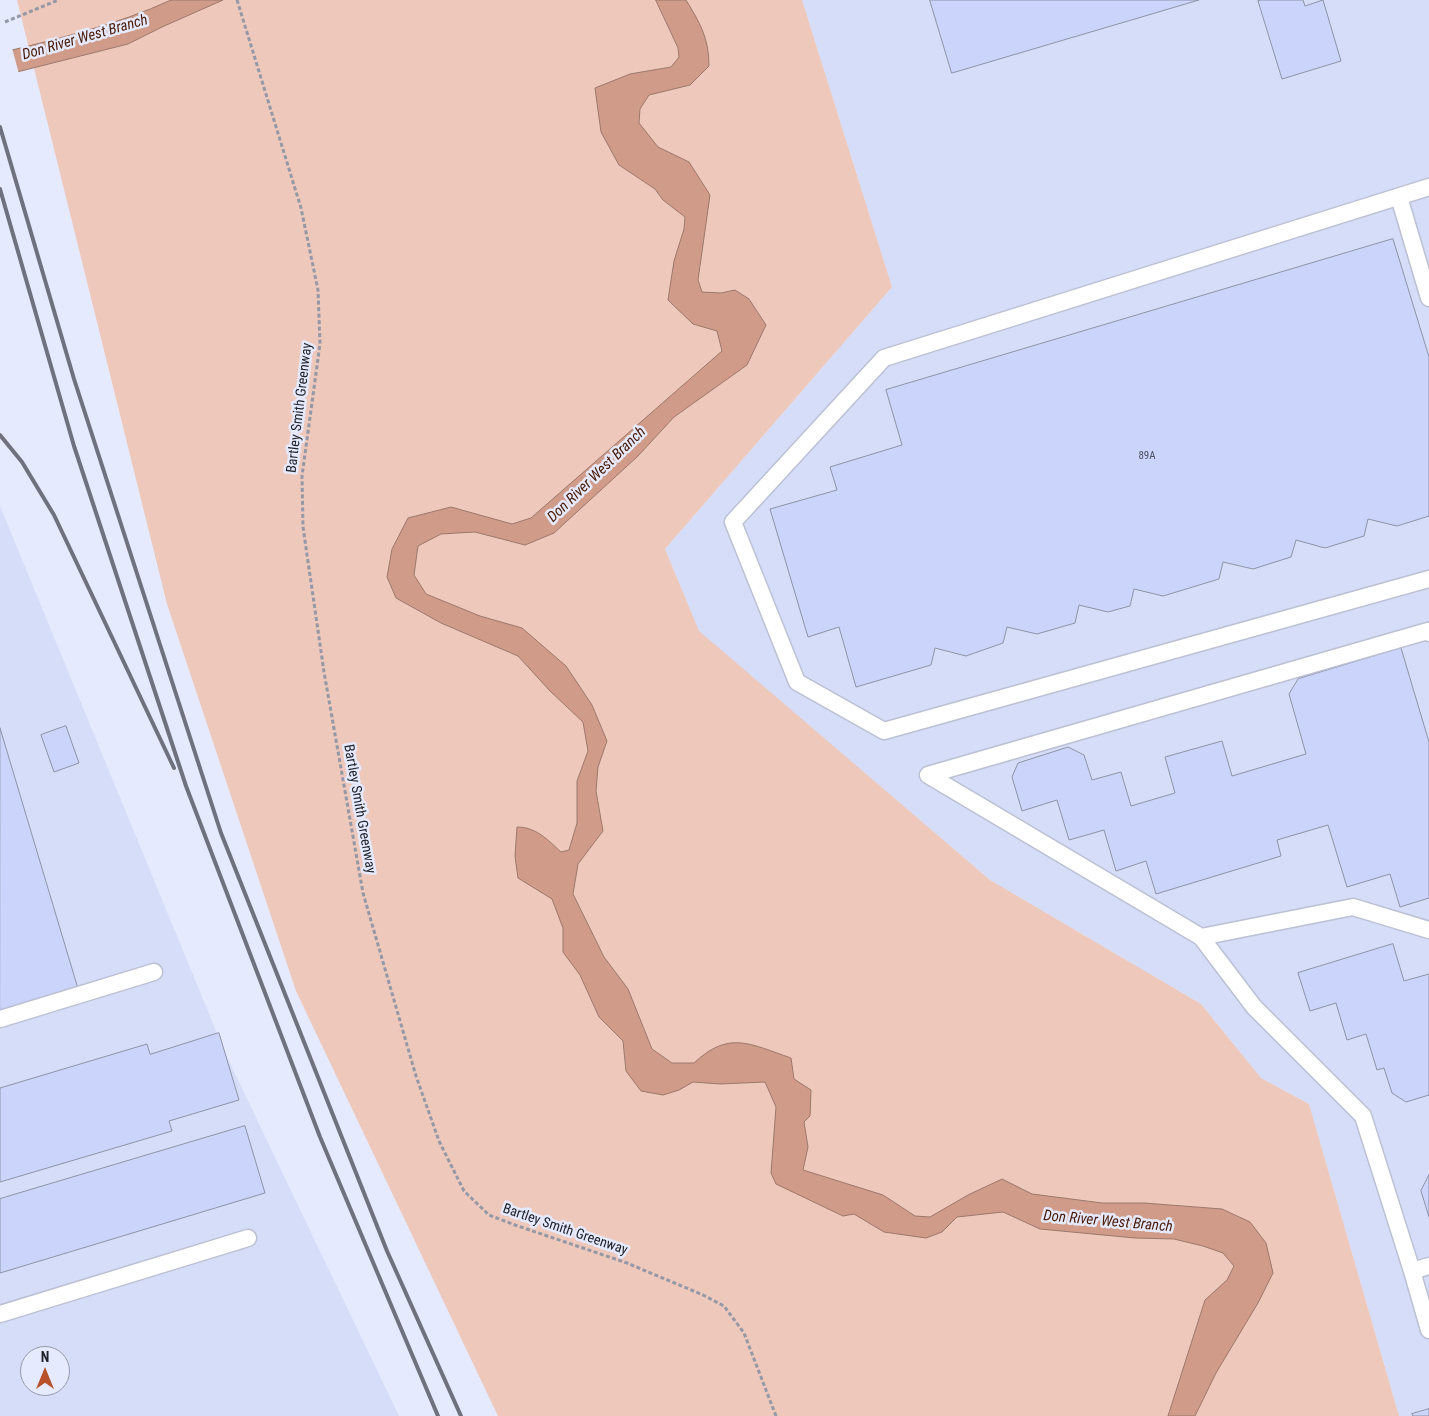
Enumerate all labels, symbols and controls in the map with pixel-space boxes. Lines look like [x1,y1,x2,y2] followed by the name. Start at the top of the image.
[20,11,150,65] water label: Don River West Branch
[284,342,316,474] street label: Bartley Smith Greenway
[544,423,650,527] water label: Don River West Branch
[1138,449,1156,463] house number: 89A
[339,743,379,875] street label: Bartley Smith Greenway
[500,1201,630,1259] street label: Bartley Smith Greenway
[1043,1207,1173,1237] water label: Don River West Branch
[20,1346,70,1396] north arrow
[41,1349,49,1365] text: N

